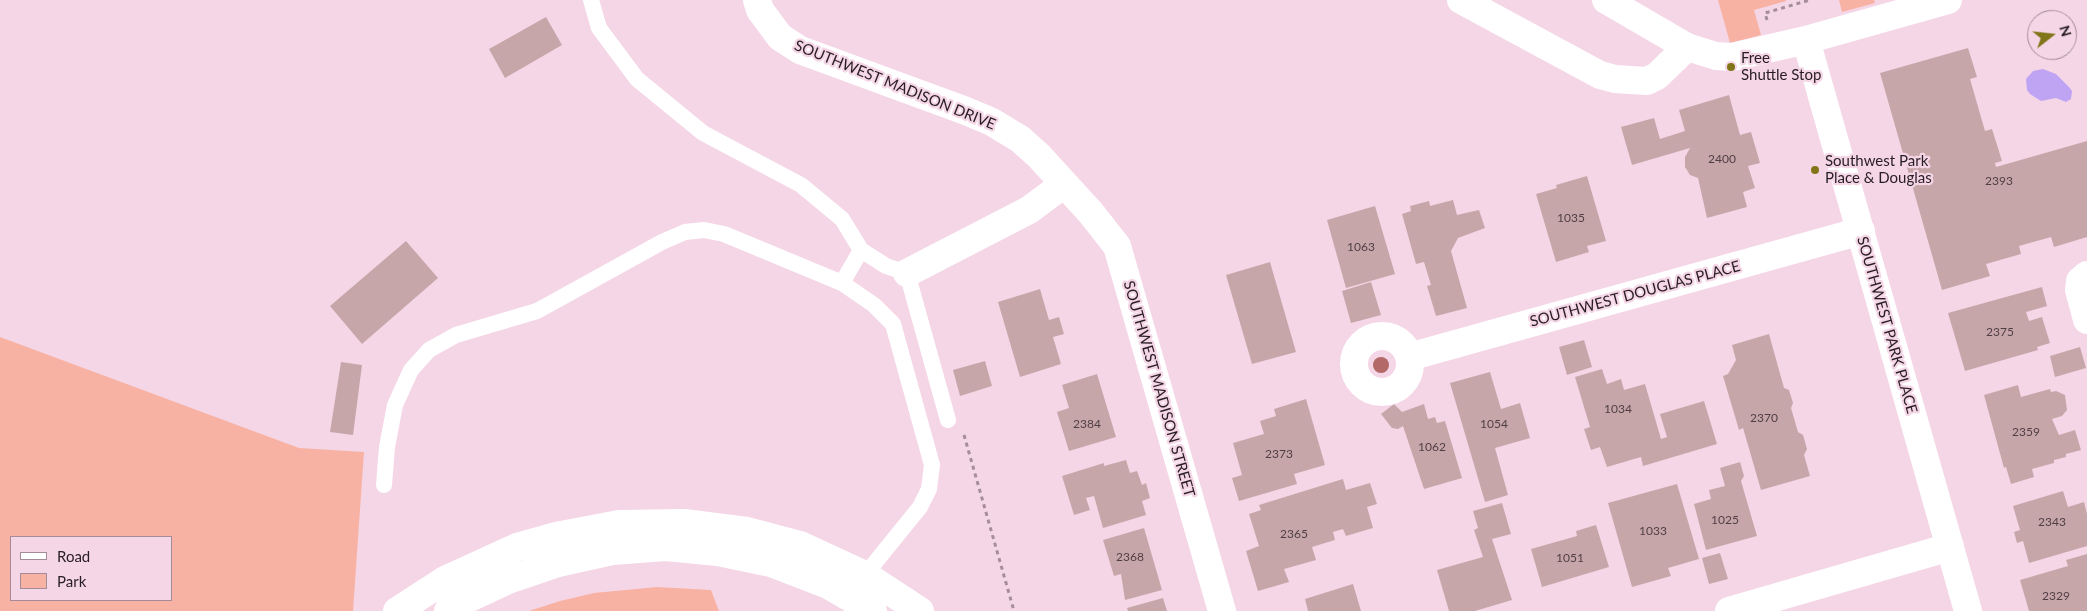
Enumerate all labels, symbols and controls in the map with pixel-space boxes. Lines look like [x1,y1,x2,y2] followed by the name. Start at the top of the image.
[2027,10,2077,60] north arrow
[2056,23,2076,39] text: N
[792,36,998,134] street label: SOUTHWEST MADISON DRIVE
[1741,49,1821,84] place label: Free Shuttle Stop
[1725,61,1737,73] marker: Free Shuttle Stop
[1708,152,1736,166] house number: 2400
[1825,152,1932,187] place label: Southwest Park Place & Douglas
[1809,164,1821,176] marker: Southwest Park Place & Douglas
[1985,174,2013,188] house number: 2393
[1557,211,1585,225] house number: 1035
[1853,234,1921,416] street label: SOUTHWEST PARK PLACE
[1347,240,1375,254] house number: 1063
[1528,257,1742,331] street label: SOUTHWEST DOUGLAS PLACE
[1119,279,1199,499] street label: SOUTHWEST MADISON STREET
[1986,325,2014,339] house number: 2375
[1604,402,1632,416] house number: 1034
[1750,411,1778,425] house number: 2370
[1073,417,1101,431] house number: 2384
[1480,417,1508,431] house number: 1054
[2012,425,2040,439] house number: 2359
[1418,440,1446,454] house number: 1062
[1265,447,1293,461] house number: 2373
[1711,513,1739,527] house number: 1025
[2038,515,2066,529] house number: 2343
[1639,524,1667,538] house number: 1033
[1280,527,1308,541] house number: 2365
[10,536,172,601] legend
[57,547,90,565] text: Road
[1116,550,1144,564] house number: 2368
[1556,551,1584,565] house number: 1051
[57,572,86,590] text: Park
[2042,589,2070,603] house number: 2329

